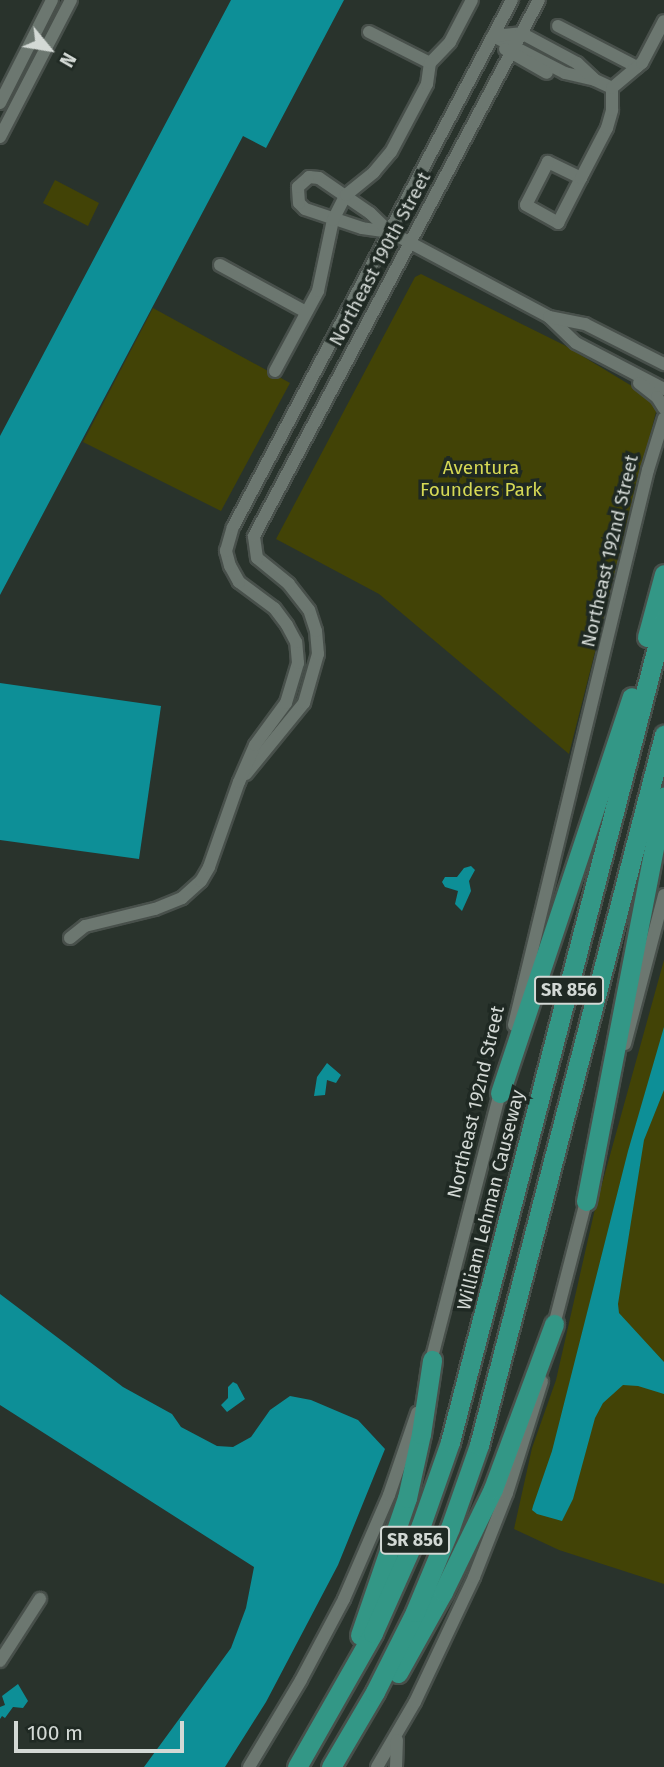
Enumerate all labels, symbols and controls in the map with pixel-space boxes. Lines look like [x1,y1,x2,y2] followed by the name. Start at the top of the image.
[14,14,84,84] north arrow
[55,49,81,71] text: N
[324,168,436,350] street label: Northeast 190th Street
[577,453,643,649] street label: Northeast 192nd Street
[420,457,542,501] park label: Aventura Founders Park
[534,975,604,1004] road number: SR 856
[443,1004,509,1200] street label: Northeast 192nd Street
[453,1087,529,1313] street label: William Lehman Causeway
[380,1526,450,1554] road number: SR 856
[18,1708,187,1752] scale bar
[27,1720,83,1746] text: 100 m

